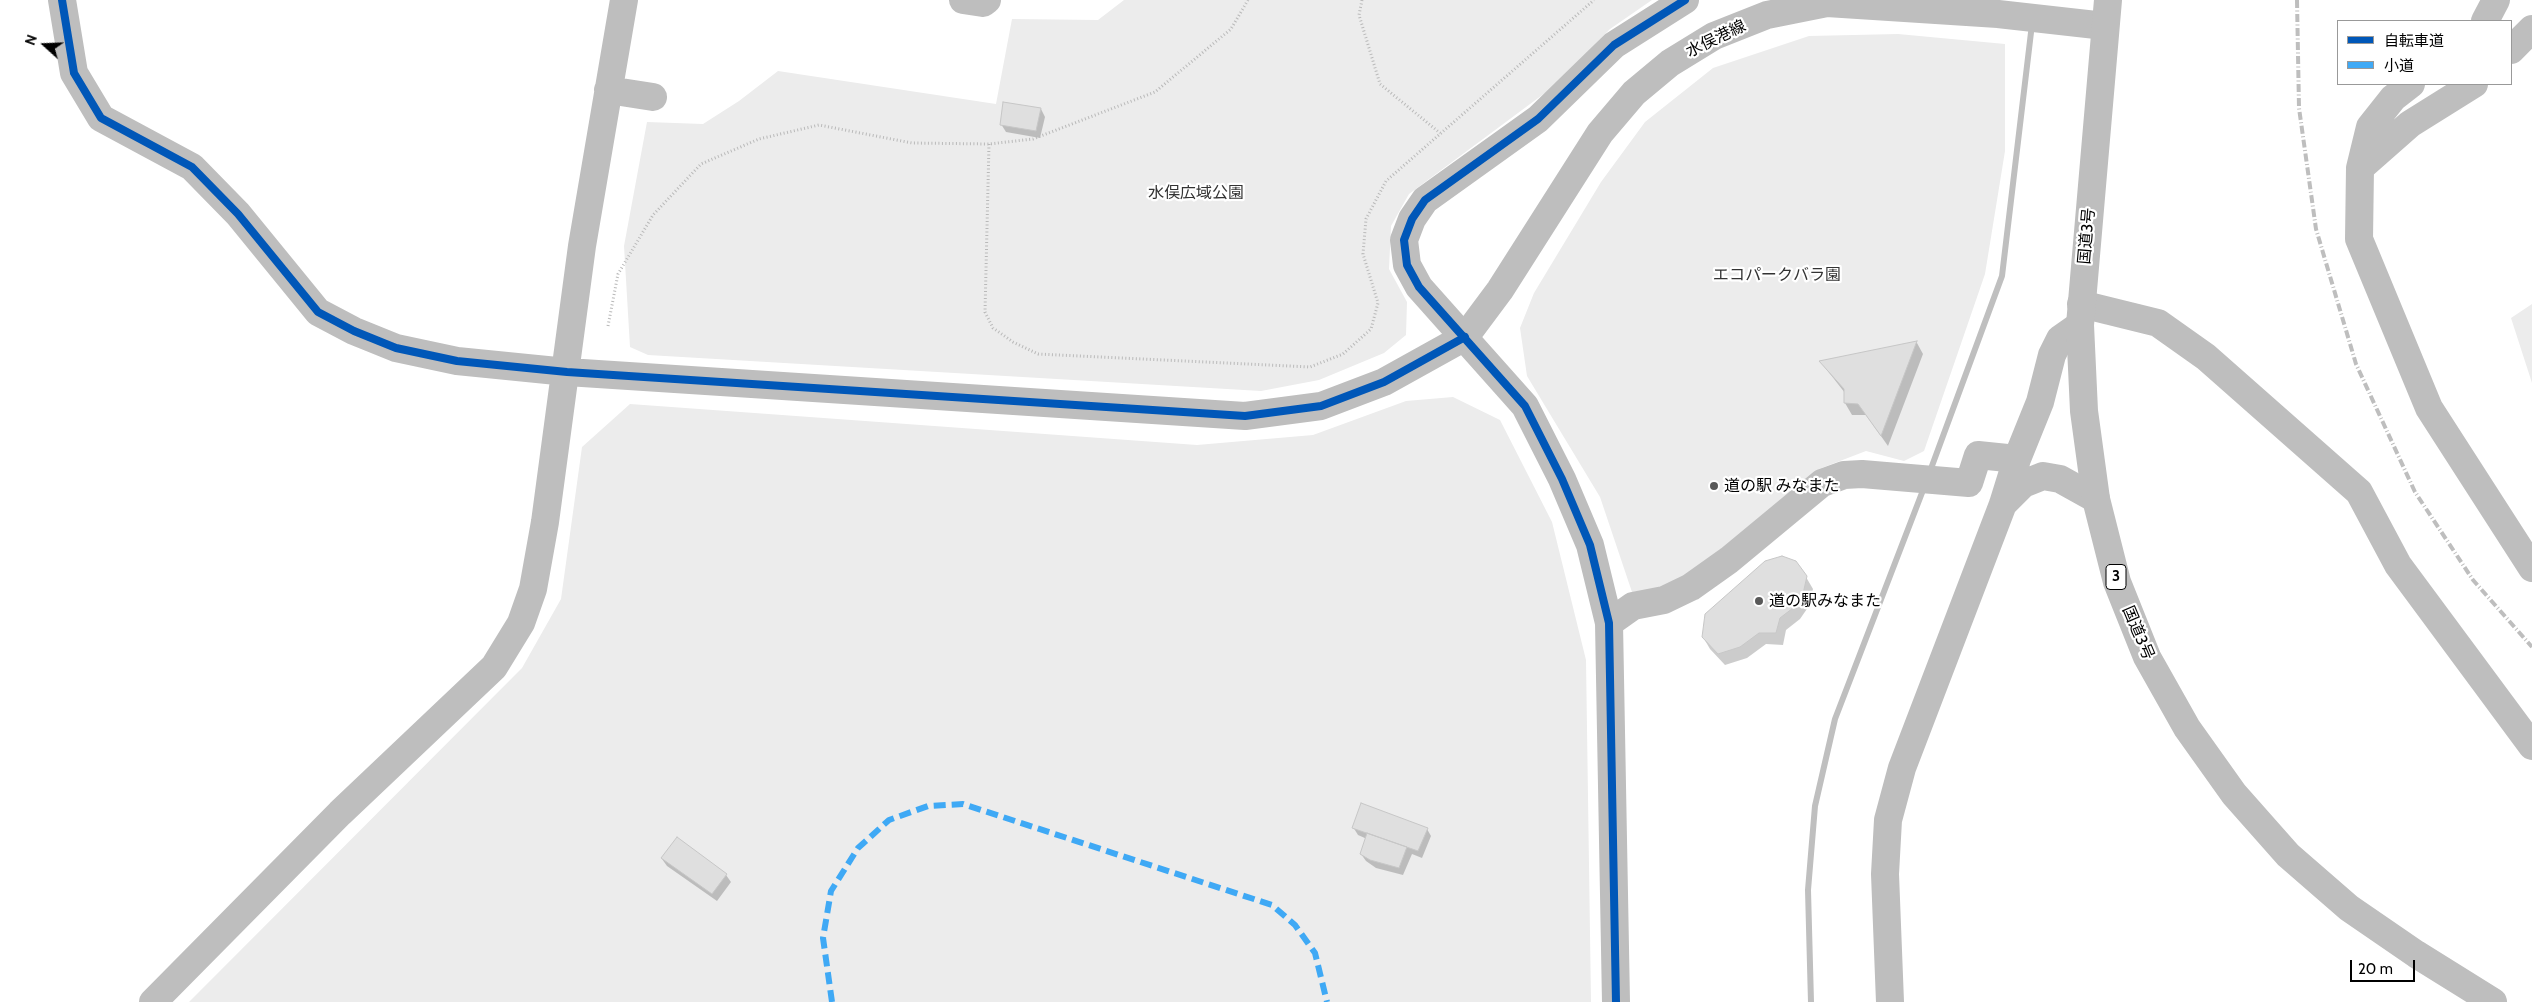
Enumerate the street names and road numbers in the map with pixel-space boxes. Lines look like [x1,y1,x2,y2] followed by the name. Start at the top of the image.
[1683,16,1749,62] street label: 水俣港線
[2075,207,2099,265] street label: 国道3号
[2106,564,2126,590] road number: 3
[2118,603,2158,663] street label: 国道3号

